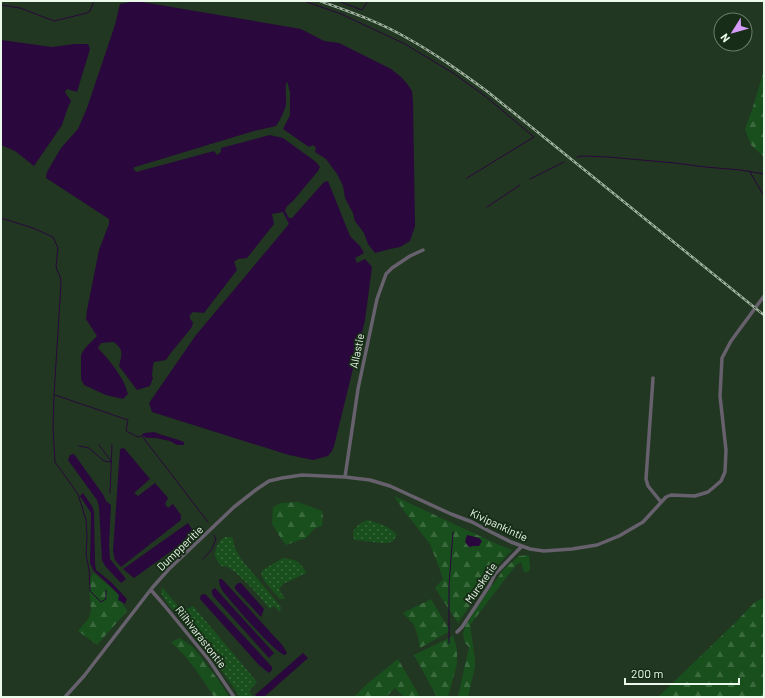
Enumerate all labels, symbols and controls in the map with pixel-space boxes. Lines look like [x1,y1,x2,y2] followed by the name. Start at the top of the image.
[713,12,753,52] north arrow
[717,31,732,45] text: N
[346,332,367,370] street label: Allastie
[468,506,530,544] street label: Kivipankintie
[154,522,205,573] street label: Dumpperitie
[462,560,499,606] street label: Mursketie
[173,603,230,670] street label: Riihivarastontie
[625,660,739,686] scale bar
[631,666,663,680] text: 200 m

